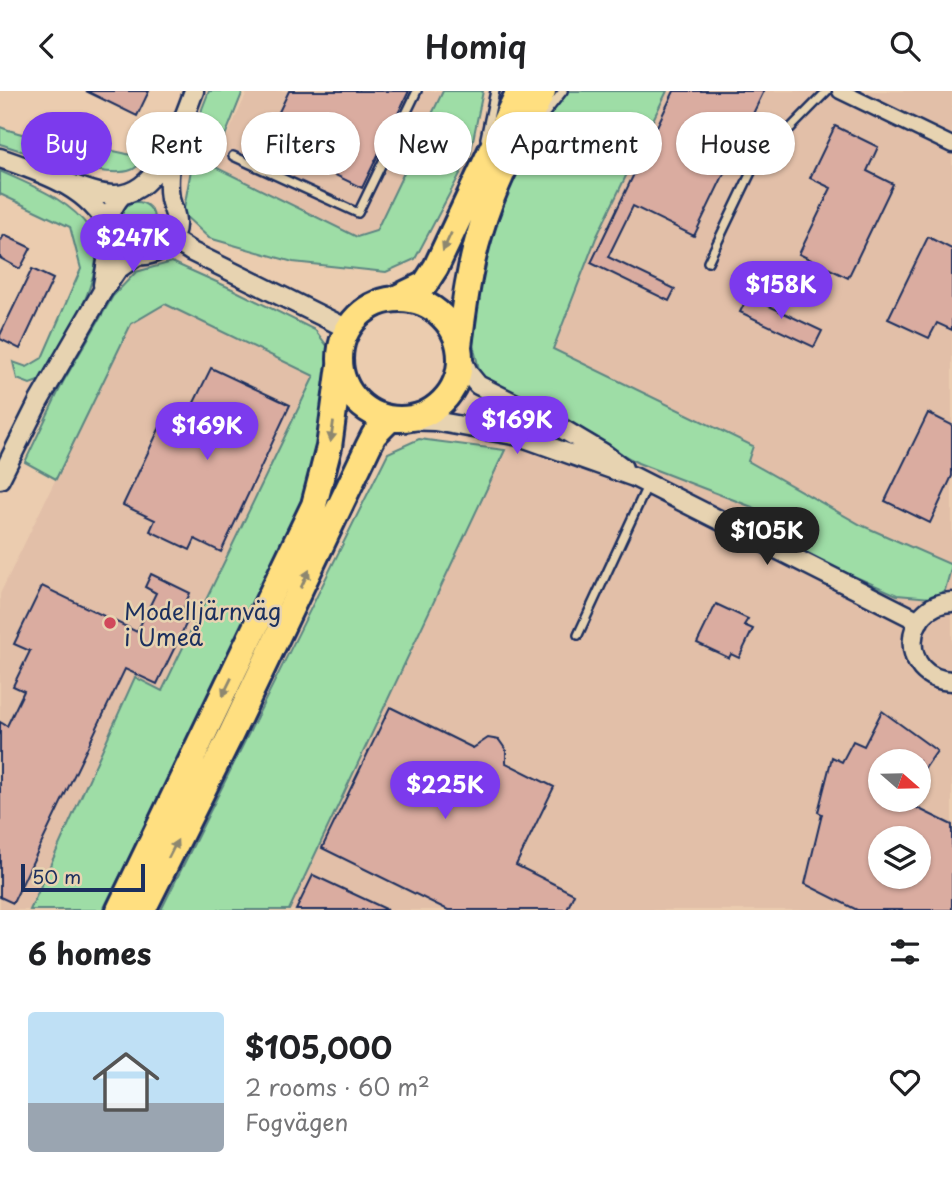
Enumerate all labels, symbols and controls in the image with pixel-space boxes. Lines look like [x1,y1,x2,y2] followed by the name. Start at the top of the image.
[425,22,527,70] text: Homiq
[28,27,66,65] icon: back
[886,27,924,65] icon: search
[21,112,112,175] chip: Buy
[126,112,227,175] chip: Rent
[241,112,360,175] chip: Filters
[374,112,472,175] chip: New
[486,112,662,175] chip: Apartment
[676,112,795,175] chip: House
[84,215,182,274] pin: $247K
[96,219,170,254] text: $247K
[441,232,453,252] one-way arrow
[732,261,830,321] pin: $158K
[745,266,817,301] text: $158K
[468,397,566,456] pin: $169K
[481,401,553,436] text: $169K
[158,403,256,462] pin: $169K
[171,407,243,442] text: $169K
[326,421,337,443] one-way arrow
[718,507,816,567] pin: $105K
[730,512,804,547] text: $105K
[300,568,311,589] one-way arrow
[124,593,281,654] place label: Modelljärnväg i Umeå
[102,615,118,631] marker: Modelljärnväg i Umeå
[221,677,232,697] one-way arrow
[868,749,931,812] north arrow
[868,749,931,889] map controls
[396,761,494,821] pin: $225K
[406,766,484,801] text: $225K
[868,826,931,889] button: layers
[168,839,179,859] one-way arrow
[21,861,145,893] scale bar
[32,862,81,890] text: 50 m
[28,930,151,975] text: 6 homes
[886,933,924,971] icon: filters
[245,1024,392,1069] text: $105,000
[84,1040,168,1124] icon: home
[886,1063,924,1101] icon: heart
[245,1069,430,1104] text: 2 rooms · 60 m²
[245,1104,348,1139] text: Fogvägen

